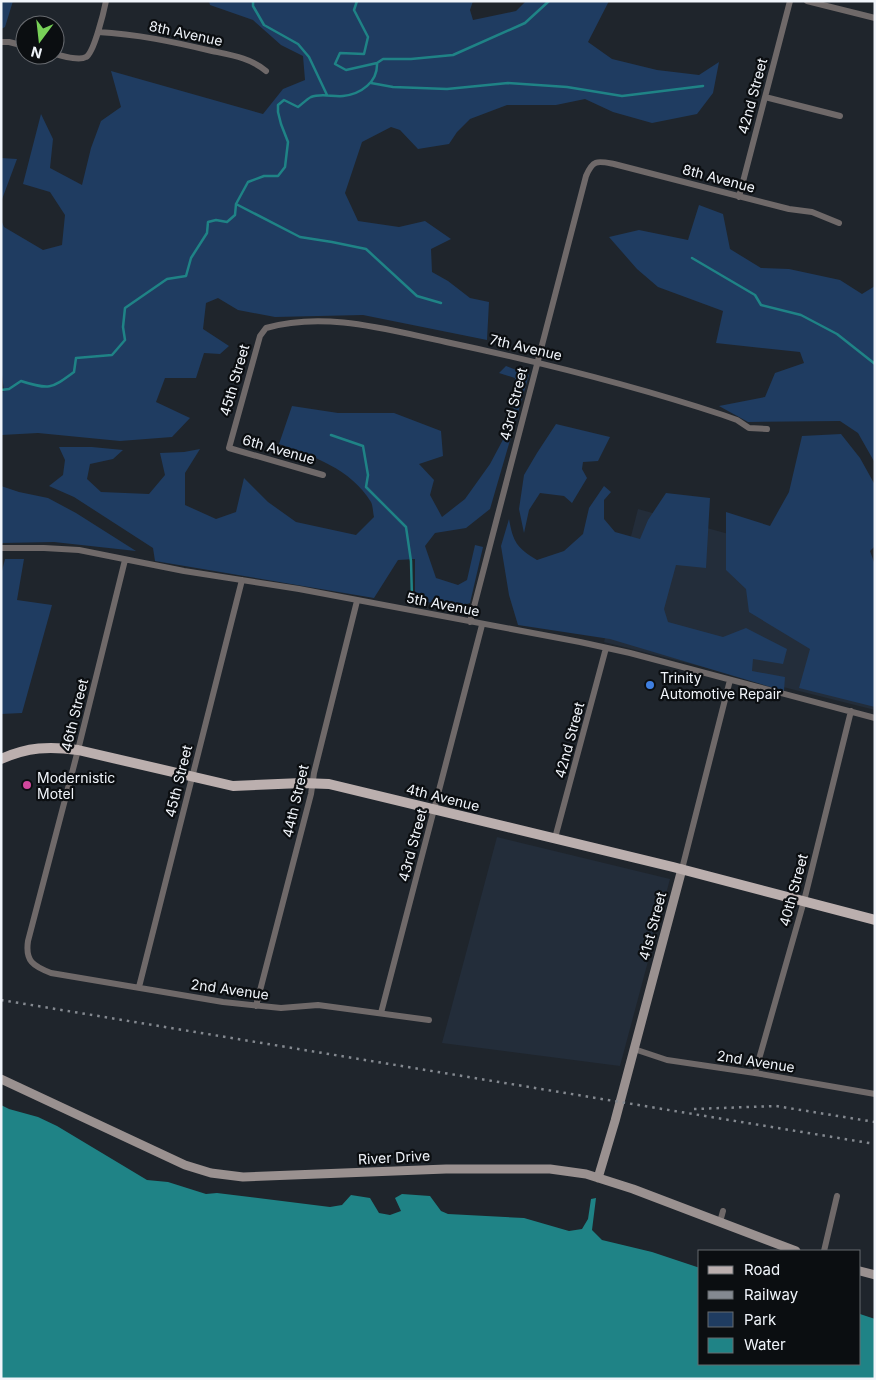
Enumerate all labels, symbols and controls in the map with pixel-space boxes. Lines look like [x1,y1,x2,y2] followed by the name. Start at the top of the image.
[15,15,65,65] north arrow
[148,17,224,49] street label: 8th Avenue
[29,43,44,63] text: N
[734,56,770,136] street label: 42nd Street
[681,160,757,196] street label: 8th Avenue
[488,330,564,364] street label: 7th Avenue
[216,342,252,418] street label: 45th Street
[496,365,530,442] street label: 43rd Street
[241,431,317,467] street label: 6th Avenue
[405,589,481,619] street label: 5th Avenue
[660,669,781,702] place label: Trinity Automotive Repair
[57,677,91,753] street label: 46th Street
[644,679,656,691] marker: Trinity Automotive Repair
[551,700,587,780] street label: 42nd Street
[161,743,195,819] street label: 45th Street
[278,762,312,839] street label: 44th Street
[37,769,115,802] place label: Modernistic Motel
[21,779,33,791] marker: Modernistic Motel
[405,780,481,814] street label: 4th Avenue
[394,806,430,883] street label: 43rd Street
[775,851,811,928] street label: 40th Street
[635,890,669,962] street label: 41st Street
[190,975,270,1003] street label: 2nd Avenue
[716,1046,796,1076] street label: 2nd Avenue
[358,1147,430,1167] street label: River Drive
[698,1250,861,1365] legend
[744,1260,780,1279] text: Road
[744,1285,799,1304] text: Railway
[744,1310,777,1329] text: Park
[744,1335,786,1354] text: Water

